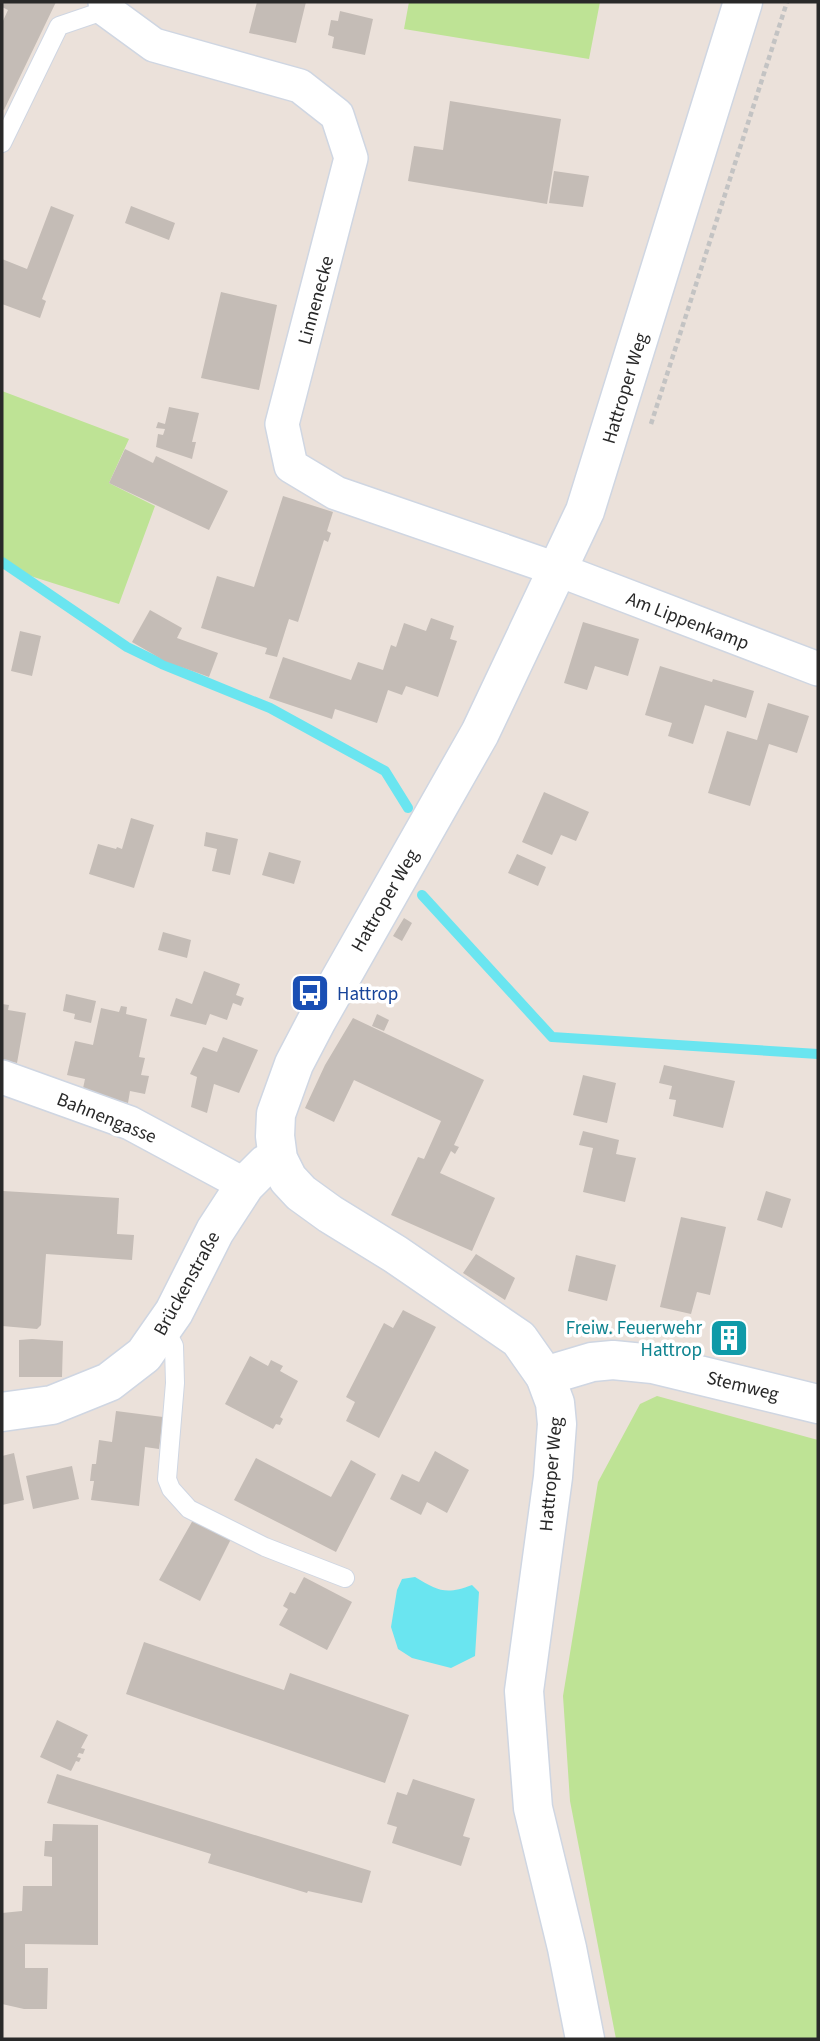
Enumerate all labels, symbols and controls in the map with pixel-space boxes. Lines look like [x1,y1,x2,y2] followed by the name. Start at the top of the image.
[292,253,341,348] street label: Linnenecke
[596,329,655,447] street label: Hattroper Weg
[622,586,753,657] street label: Am Lippenkamp
[345,844,426,957] street label: Hattroper Weg
[289,972,331,1014] bus stop icon: Hattrop
[337,981,398,1008] place label: Hattrop
[52,1086,160,1151] street label: Bahnengasse
[147,1227,227,1341] street label: Brückenstraße
[566,1315,702,1364] place label: Freiw. Feuerwehr Hattrop
[708,1317,750,1359] building icon: Freiw. Feuerwehr Hattrop
[704,1364,782,1409] street label: Stemweg
[533,1415,570,1533] street label: Hattroper Weg

